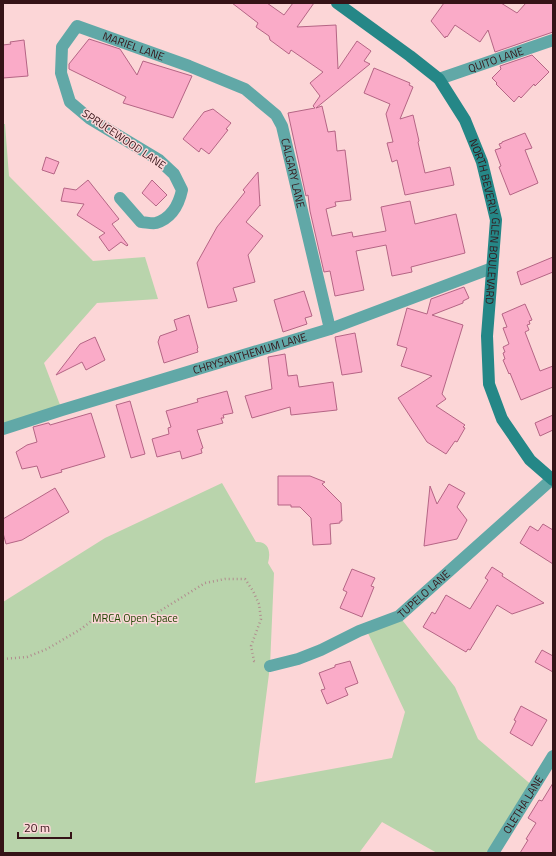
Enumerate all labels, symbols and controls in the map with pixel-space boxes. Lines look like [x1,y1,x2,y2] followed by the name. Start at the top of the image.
[100,28,166,65] street label: MARIEL LANE
[466,43,526,76] street label: QUITO LANE
[79,105,169,173] street label: SPRUCEWOOD LANE
[465,136,504,305] street label: NORTH BEVERLY GLEN BOULEVARD
[277,137,309,210] street label: CALGARY LANE
[191,329,309,378] street label: CHRYSANTHEMUM LANE
[394,566,454,622] street label: TUPELO LANE
[92,610,178,626] park label: MRCA Open Space
[499,772,547,837] street label: OLETHA LANE
[18,814,71,840] scale bar
[24,818,50,837] text: 20 m

